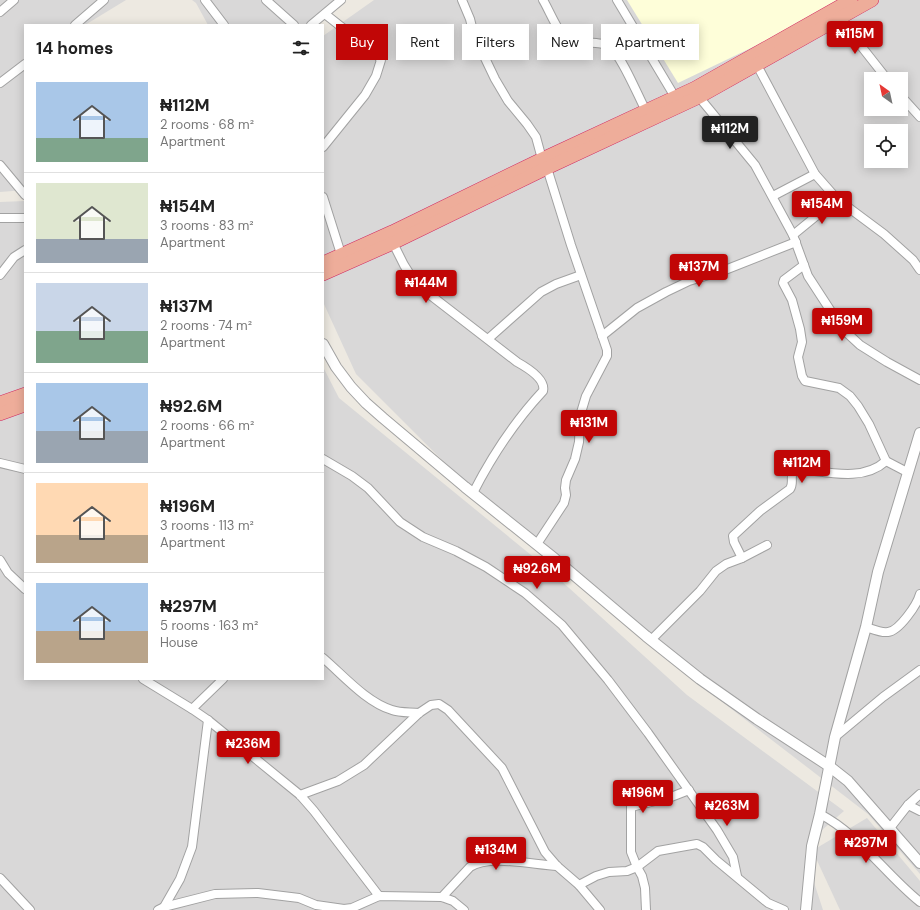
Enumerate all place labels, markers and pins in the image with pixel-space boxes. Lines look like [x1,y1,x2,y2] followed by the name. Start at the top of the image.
[827,21,883,55] pin: ₦115M
[702,116,758,150] pin: ₦112M
[794,191,850,225] pin: ₦154M
[671,254,727,288] pin: ₦137M
[398,270,454,304] pin: ₦144M
[814,308,870,342] pin: ₦159M
[561,410,617,444] pin: ₦131M
[774,450,830,484] pin: ₦112M
[504,556,570,590] pin: ₦92.6M
[220,731,276,765] pin: ₦236M
[615,780,671,814] pin: ₦196M
[699,793,755,827] pin: ₦263M
[838,830,894,864] pin: ₦297M
[468,837,524,871] pin: ₦134M

